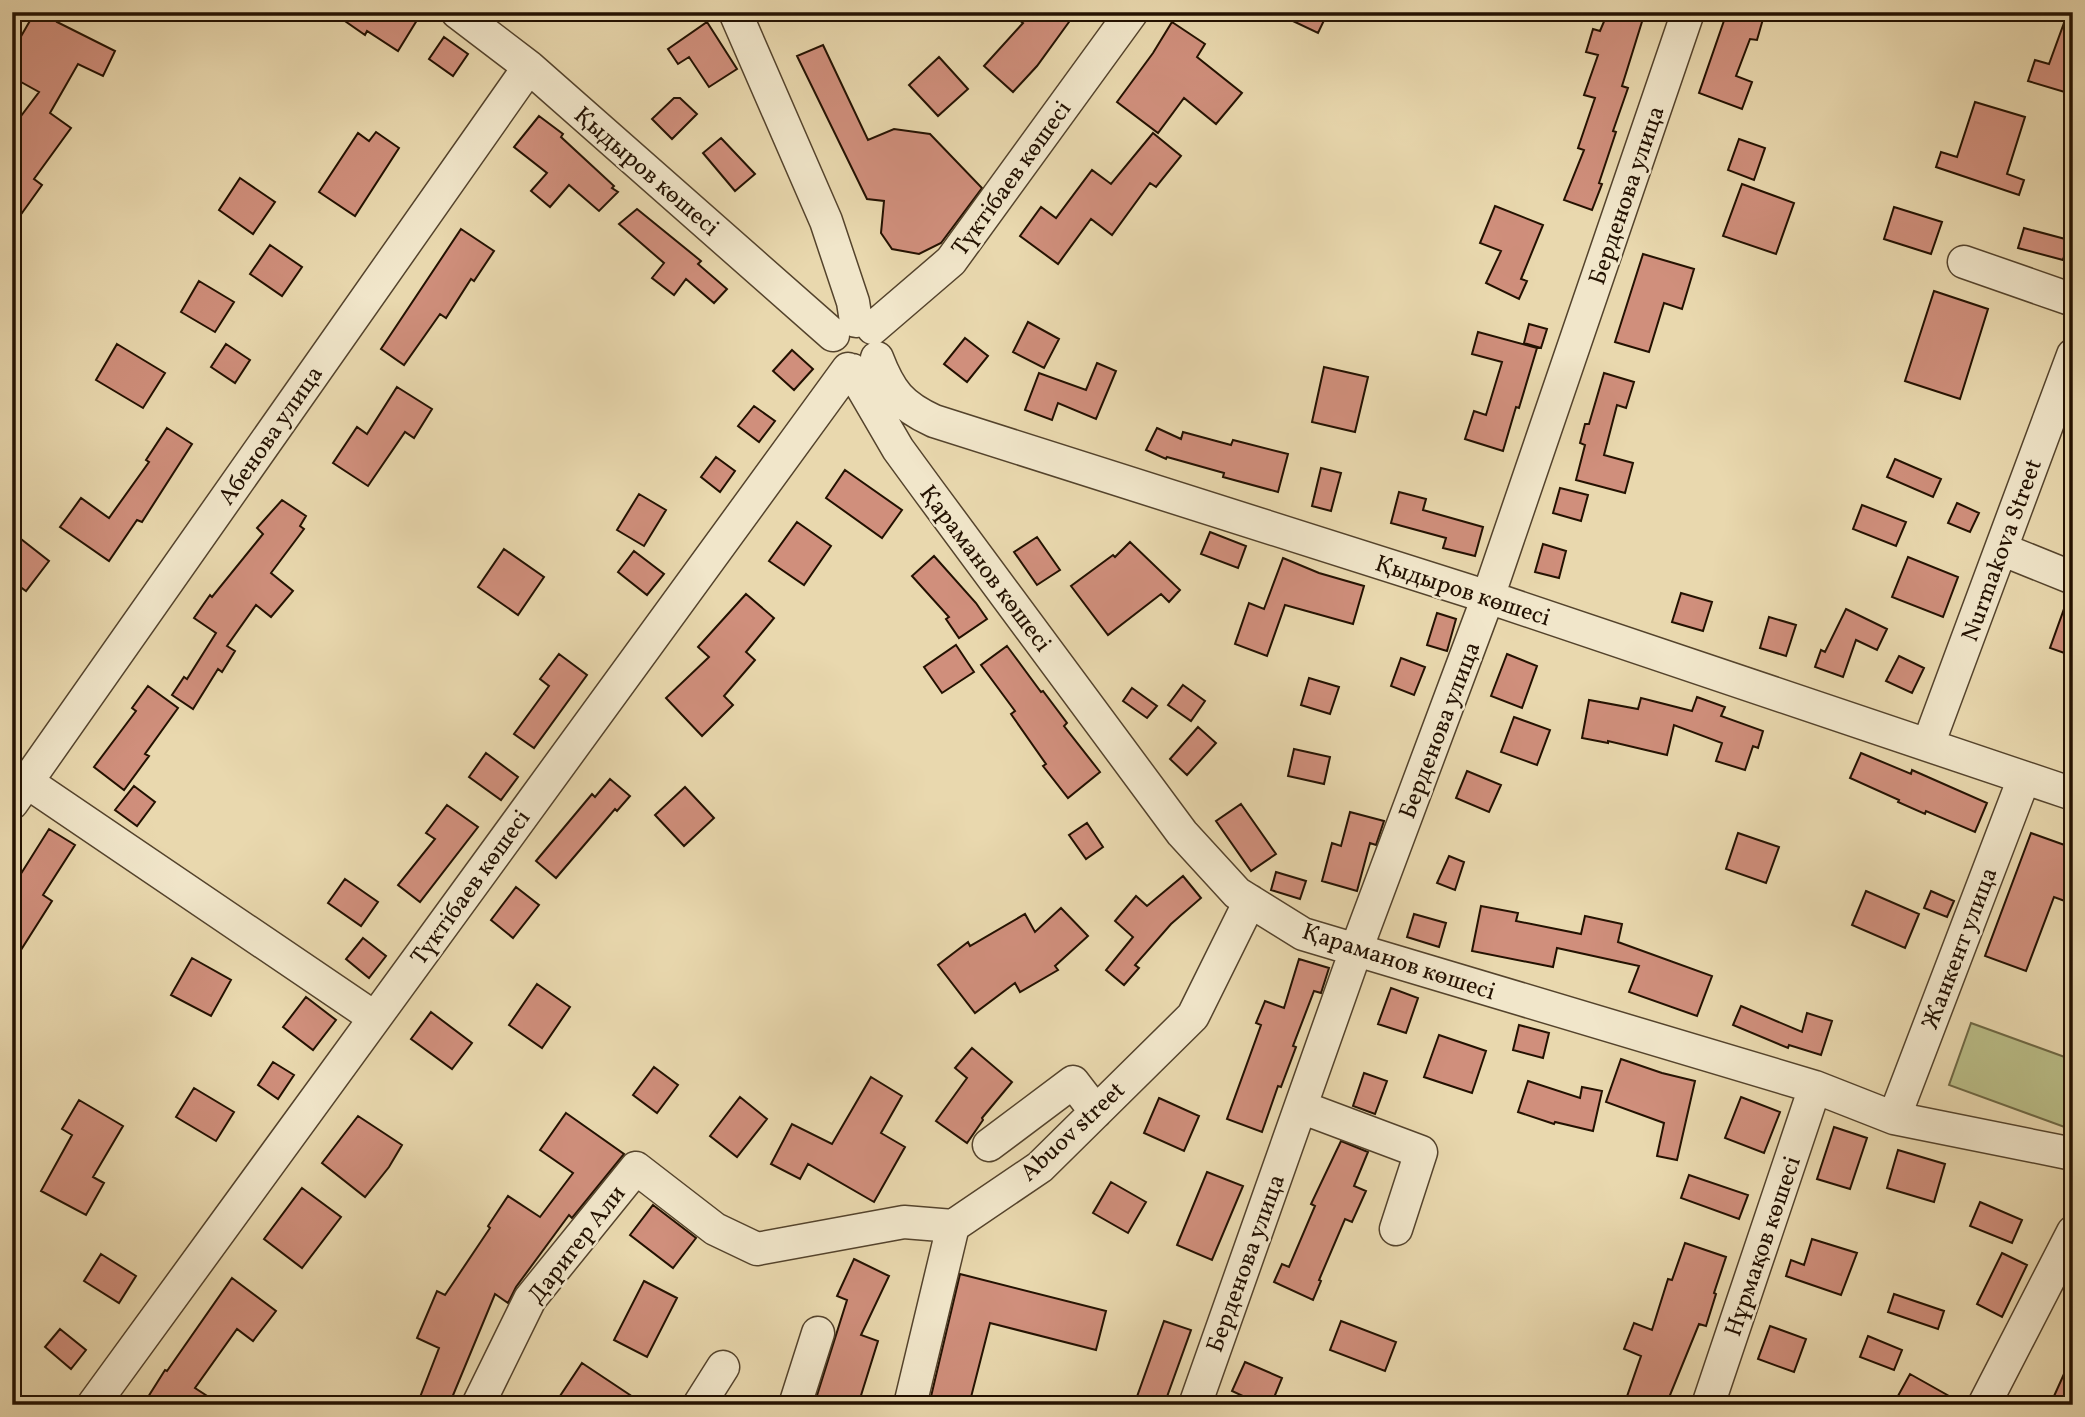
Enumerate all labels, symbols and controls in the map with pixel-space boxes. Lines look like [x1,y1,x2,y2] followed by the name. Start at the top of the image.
[944,94,1081,264] street label: Түктібаев көшесі
[566,100,726,245] street label: Қыдыров көшесі
[1581,102,1674,290] street label: Берденова улица
[211,359,332,513] street label: Абенова улица
[1954,455,2052,647] street label: Nurmakova Street
[910,479,1059,660] street label: Қараманов көшесі
[1370,548,1555,636] street label: Қыдыров көшесі
[1391,637,1490,824] street label: Берденова улица
[403,803,540,973] street label: Түктібаев көшесі
[1914,863,2007,1035] street label: Жанкент улица
[1297,916,1499,1010] street label: Қараманов көшесі
[1013,1075,1134,1190] street label: Abuov street
[1717,1152,1811,1341] street label: Нұрмақов көшесі
[1199,1170,1295,1357] street label: Берденова улица
[521,1179,635,1312] street label: Даригер Али

